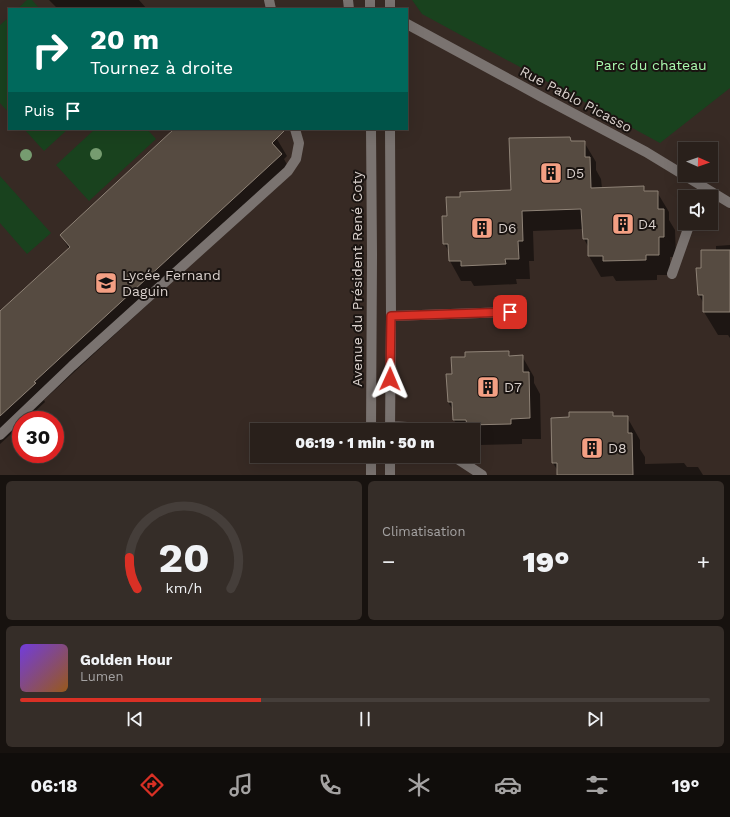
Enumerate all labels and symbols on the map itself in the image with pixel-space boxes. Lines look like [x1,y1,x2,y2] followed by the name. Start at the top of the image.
[595,57,707,73] park label: Parc du chateau
[517,63,635,135] street label: Rue Pablo Picasso
[678,142,718,182] north arrow
[538,160,564,186] building icon: D5
[566,165,584,181] place label: D5
[349,171,365,387] street label: Avenue du Président René Coty
[610,211,636,237] building icon: D4
[469,215,495,241] building icon: D6
[638,216,657,232] place label: D4
[498,220,517,236] place label: D6
[122,267,221,299] place label: Lycée Fernand Daguin
[93,270,119,296] school or university icon: Lycée Fernand Daguin
[493,295,527,329] pin
[369,358,411,400] position arrow
[475,374,501,400] building icon: D7
[504,379,522,395] place label: D7
[12,411,64,463] speed limit sign: 30
[579,435,605,461] building icon: D8
[608,440,627,456] place label: D8

